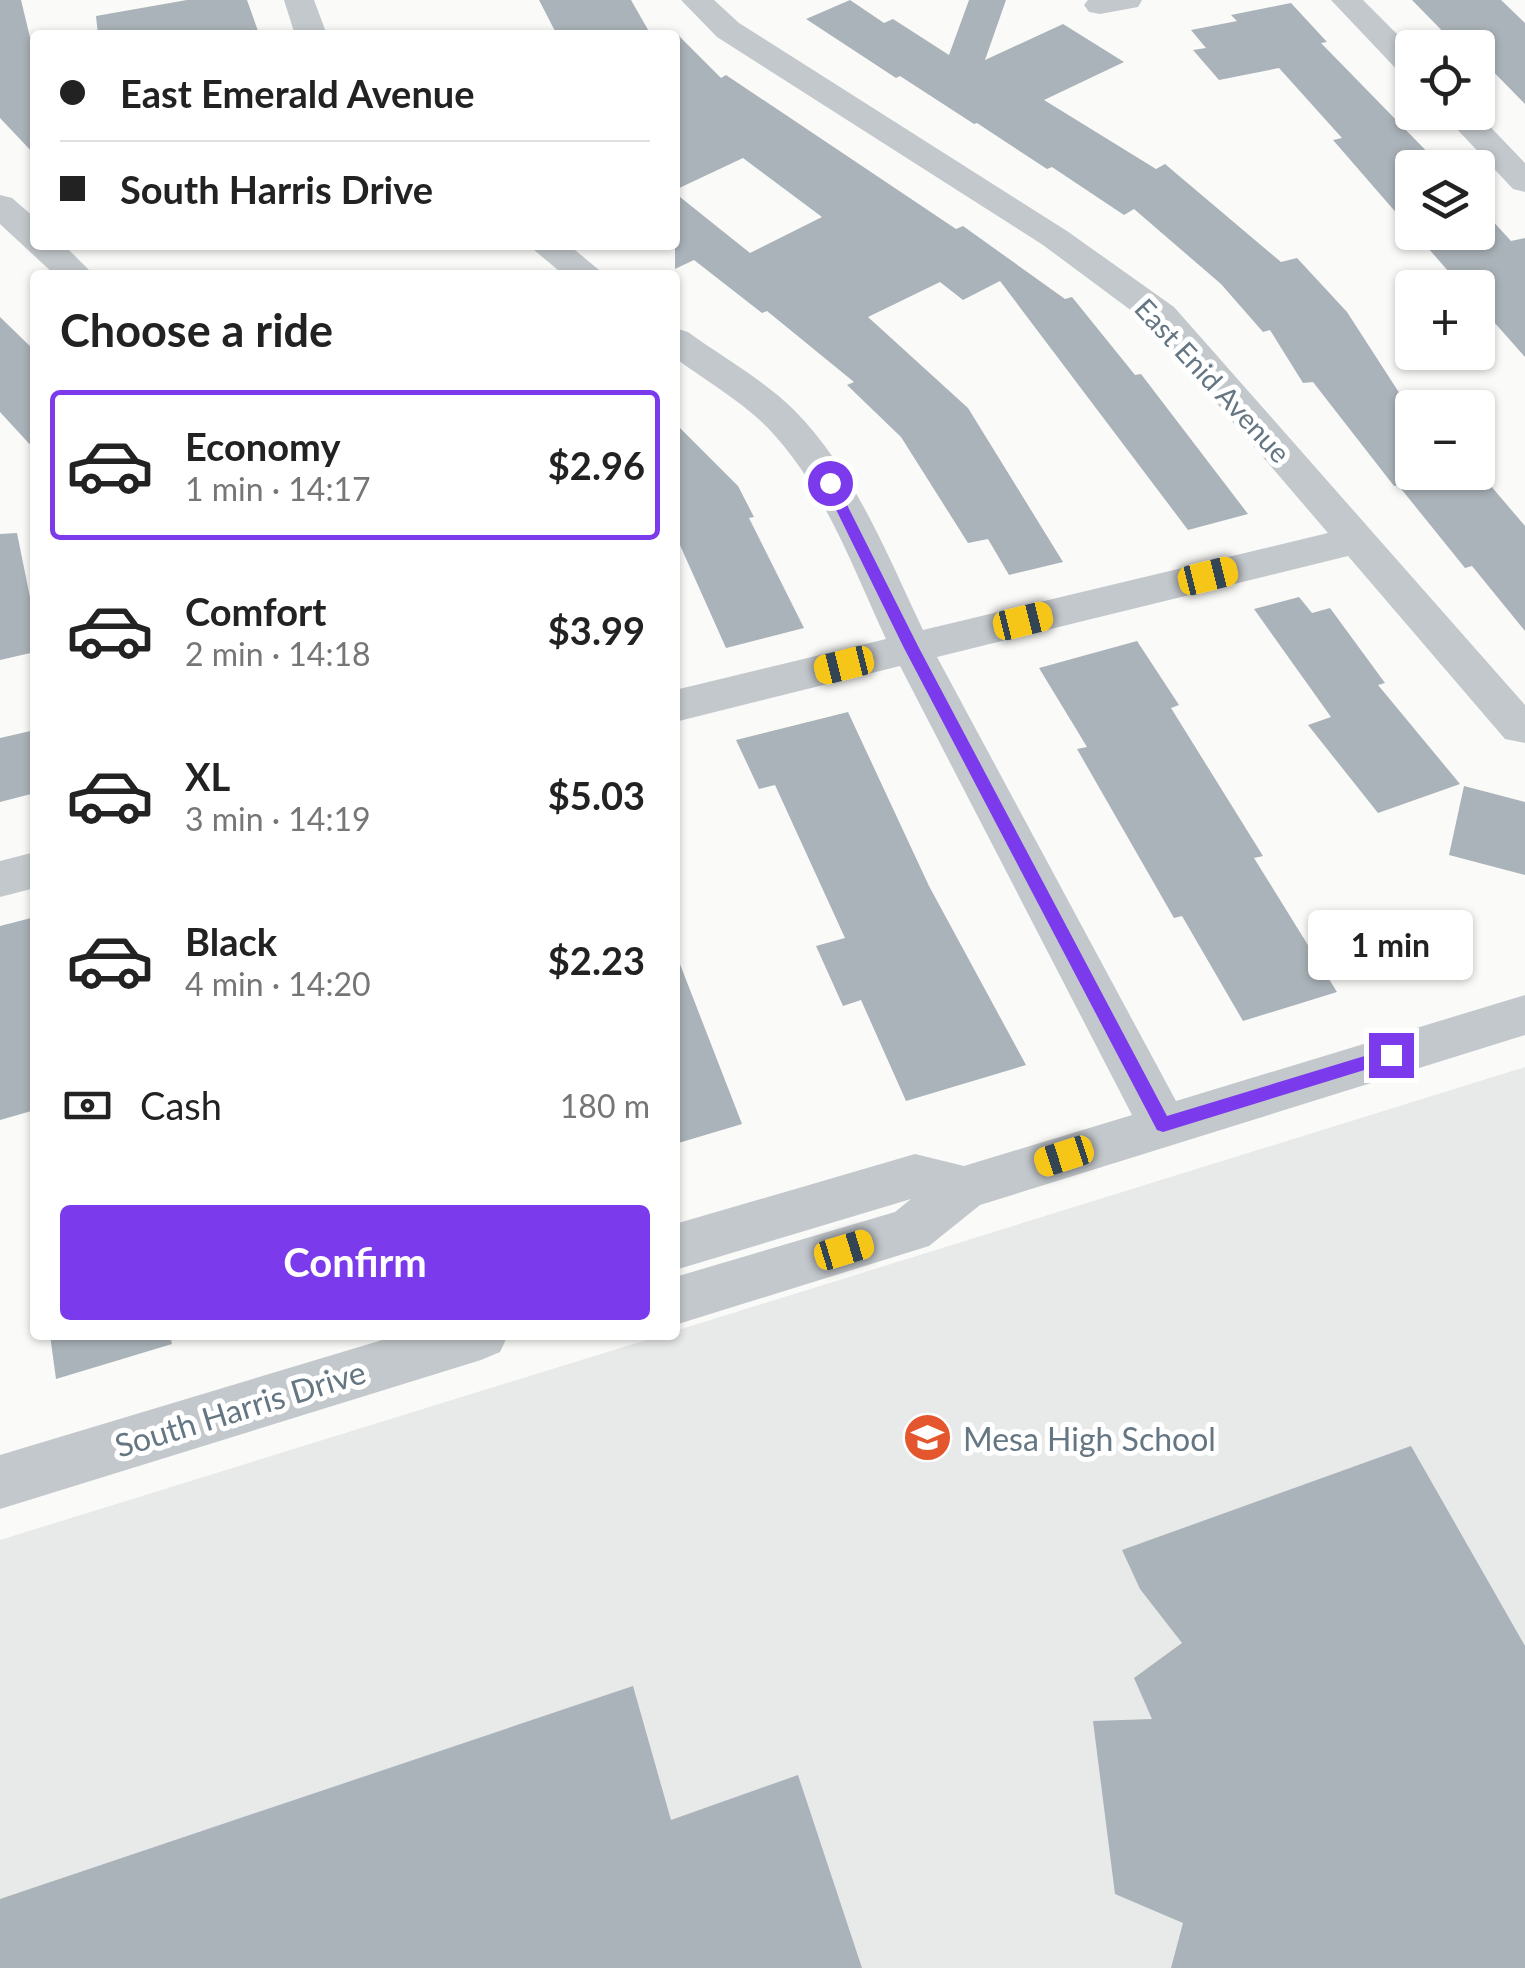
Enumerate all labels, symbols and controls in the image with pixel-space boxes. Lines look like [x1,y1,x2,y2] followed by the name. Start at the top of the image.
[1395,30,1495,490] map controls
[1395,30,1495,130] button: locate
[120,70,475,116] text: East Emerald Avenue
[1395,150,1495,250] button: layers
[120,166,433,212] text: South Harris Drive
[1395,270,1495,370] button: +
[1128,291,1298,469] street label: East Enid Avenue
[60,303,333,357] text: Choose a ride
[1395,390,1495,490] button: −
[65,420,155,510] icon: car
[185,423,340,469] text: Economy
[548,442,645,488] text: $2.96
[808,461,853,506] route start
[185,469,371,508] text: 1 min · 14:17
[1175,554,1241,598] car
[65,585,155,675] icon: car
[185,588,326,634] text: Comfort
[990,599,1056,643] car
[548,607,645,653] text: $3.99
[185,634,371,673] text: 2 min · 14:18
[811,643,877,687] car
[65,750,155,840] icon: car
[185,753,230,799] text: XL
[548,772,645,818] text: $5.03
[185,799,371,838] text: 3 min · 14:19
[1308,910,1474,980] callout: 1 min
[65,915,155,1005] icon: car
[185,918,277,964] text: Black
[1351,925,1430,964] text: 1 min
[548,937,645,983] text: $2.23
[185,964,371,1003] text: 4 min · 14:20
[1369,1033,1414,1078] route end
[60,1078,115,1133] icon: cash
[140,1082,222,1128] text: Cash
[560,1086,650,1125] text: 180 m
[1031,1132,1097,1180] car
[60,1205,650,1320] button: Confirm
[811,1227,877,1273] car
[110,1351,370,1465] street label: South Harris Drive
[902,1412,954,1464] school or university icon: Mesa High School
[963,1419,1216,1458] place label: Mesa High School

